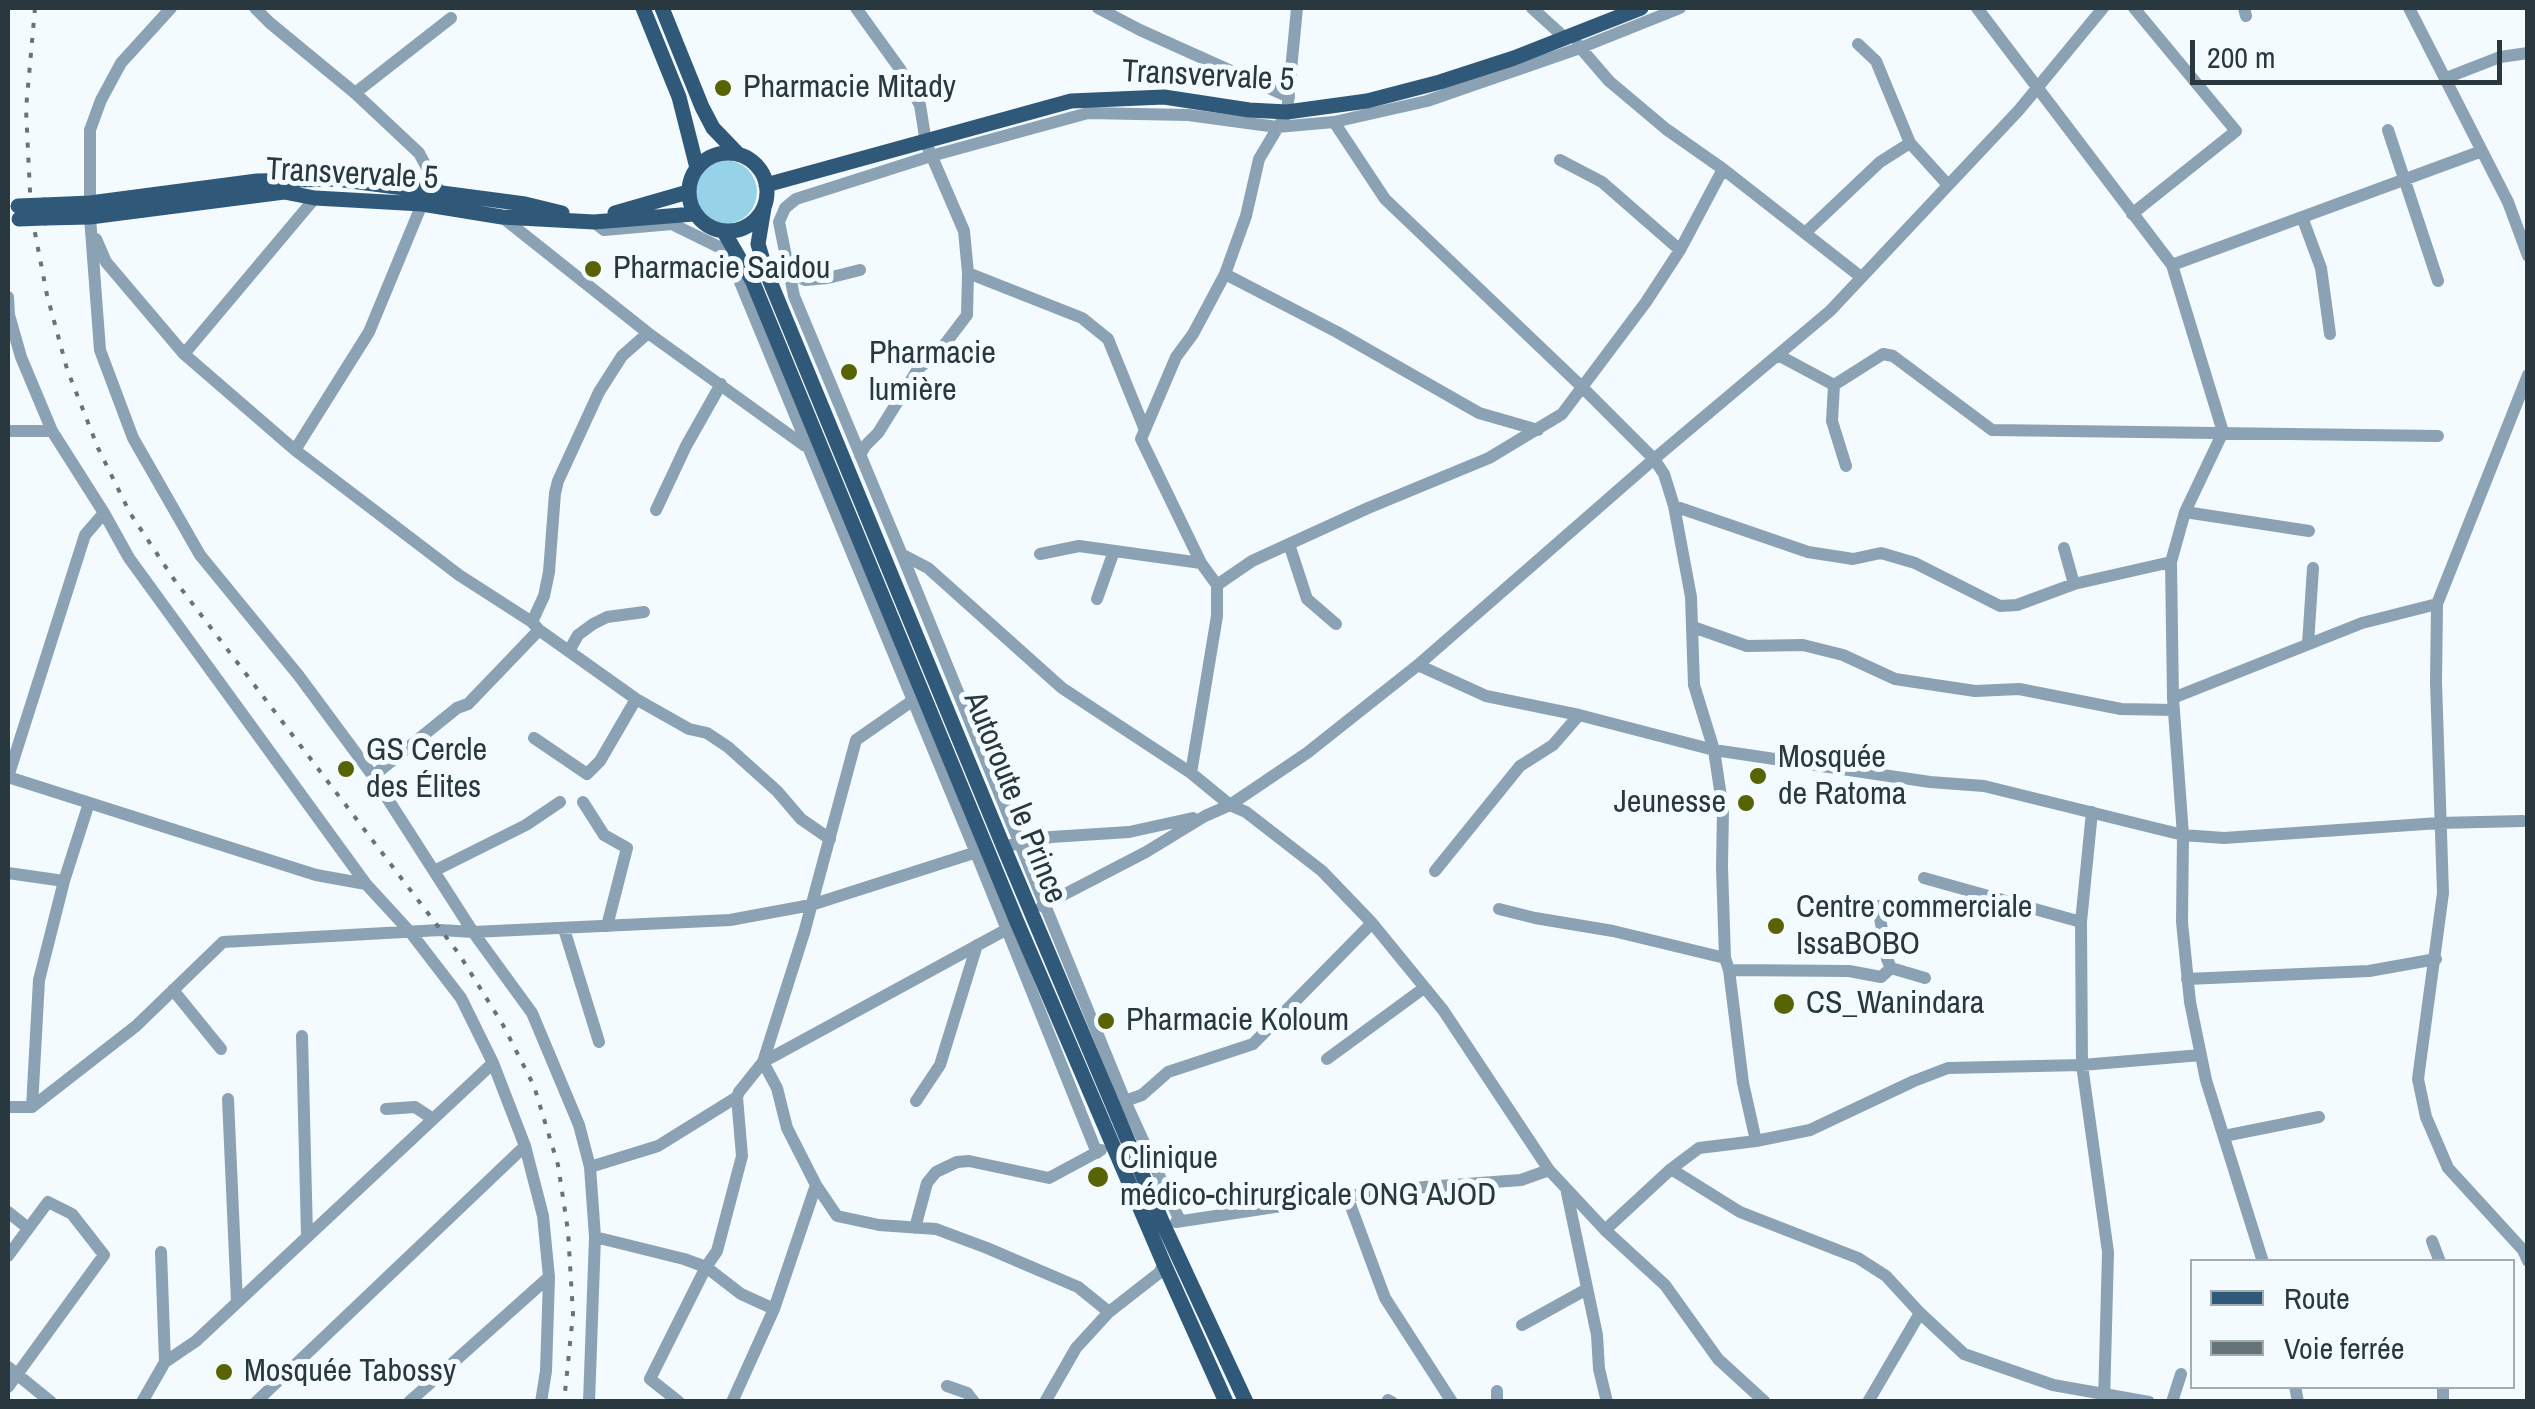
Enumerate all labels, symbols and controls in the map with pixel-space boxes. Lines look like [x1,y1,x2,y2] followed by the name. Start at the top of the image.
[2195,20,2508,82] scale bar
[2207,37,2275,77] text: 200 m
[1121,53,1295,101] street label: Transvervale 5
[743,69,956,107] place label: Pharmacie Mitady
[712,77,734,99] marker: Pharmacie Mitady
[265,151,439,199] street label: Transvervale 5
[613,250,830,288] place label: Pharmacie Saidou
[582,258,604,280] marker: Pharmacie Saidou
[869,335,996,410] place label: Pharmacie lumière
[838,361,860,383] marker: Pharmacie lumière
[954,687,1074,909] street label: Autoroute le Prince
[366,732,487,807] place label: GS Cercle des Élites
[1778,739,1906,814] place label: Mosquée de Ratoma
[335,758,357,780] marker: GS Cercle des Élites
[1747,765,1769,787] marker: Mosquée de Ratoma
[1614,784,1726,822] place label: Jeunesse
[1735,792,1757,814] marker: Jeunesse
[1796,889,2032,964] place label: Centre commerciale IssaBOBO
[1765,915,1787,937] marker: Centre commerciale IssaBOBO
[1806,985,1984,1023] place label: CS_Wanindara
[1771,991,1797,1017] marker: CS_Wanindara
[1126,1002,1349,1040] place label: Pharmacie Koloum
[1095,1010,1117,1032] marker: Pharmacie Koloum
[1120,1140,1496,1215] place label: Clinique médico-chirurgicale ONG AJOD
[1085,1164,1111,1190] marker: Clinique médico-chirurgicale ONG AJOD
[2190,1259,2515,1389] legend
[2284,1278,2350,1318] text: Route
[2284,1328,2404,1368] text: Voie ferrée
[244,1353,456,1391] place label: Mosquée Tabossy
[213,1361,235,1383] marker: Mosquée Tabossy

